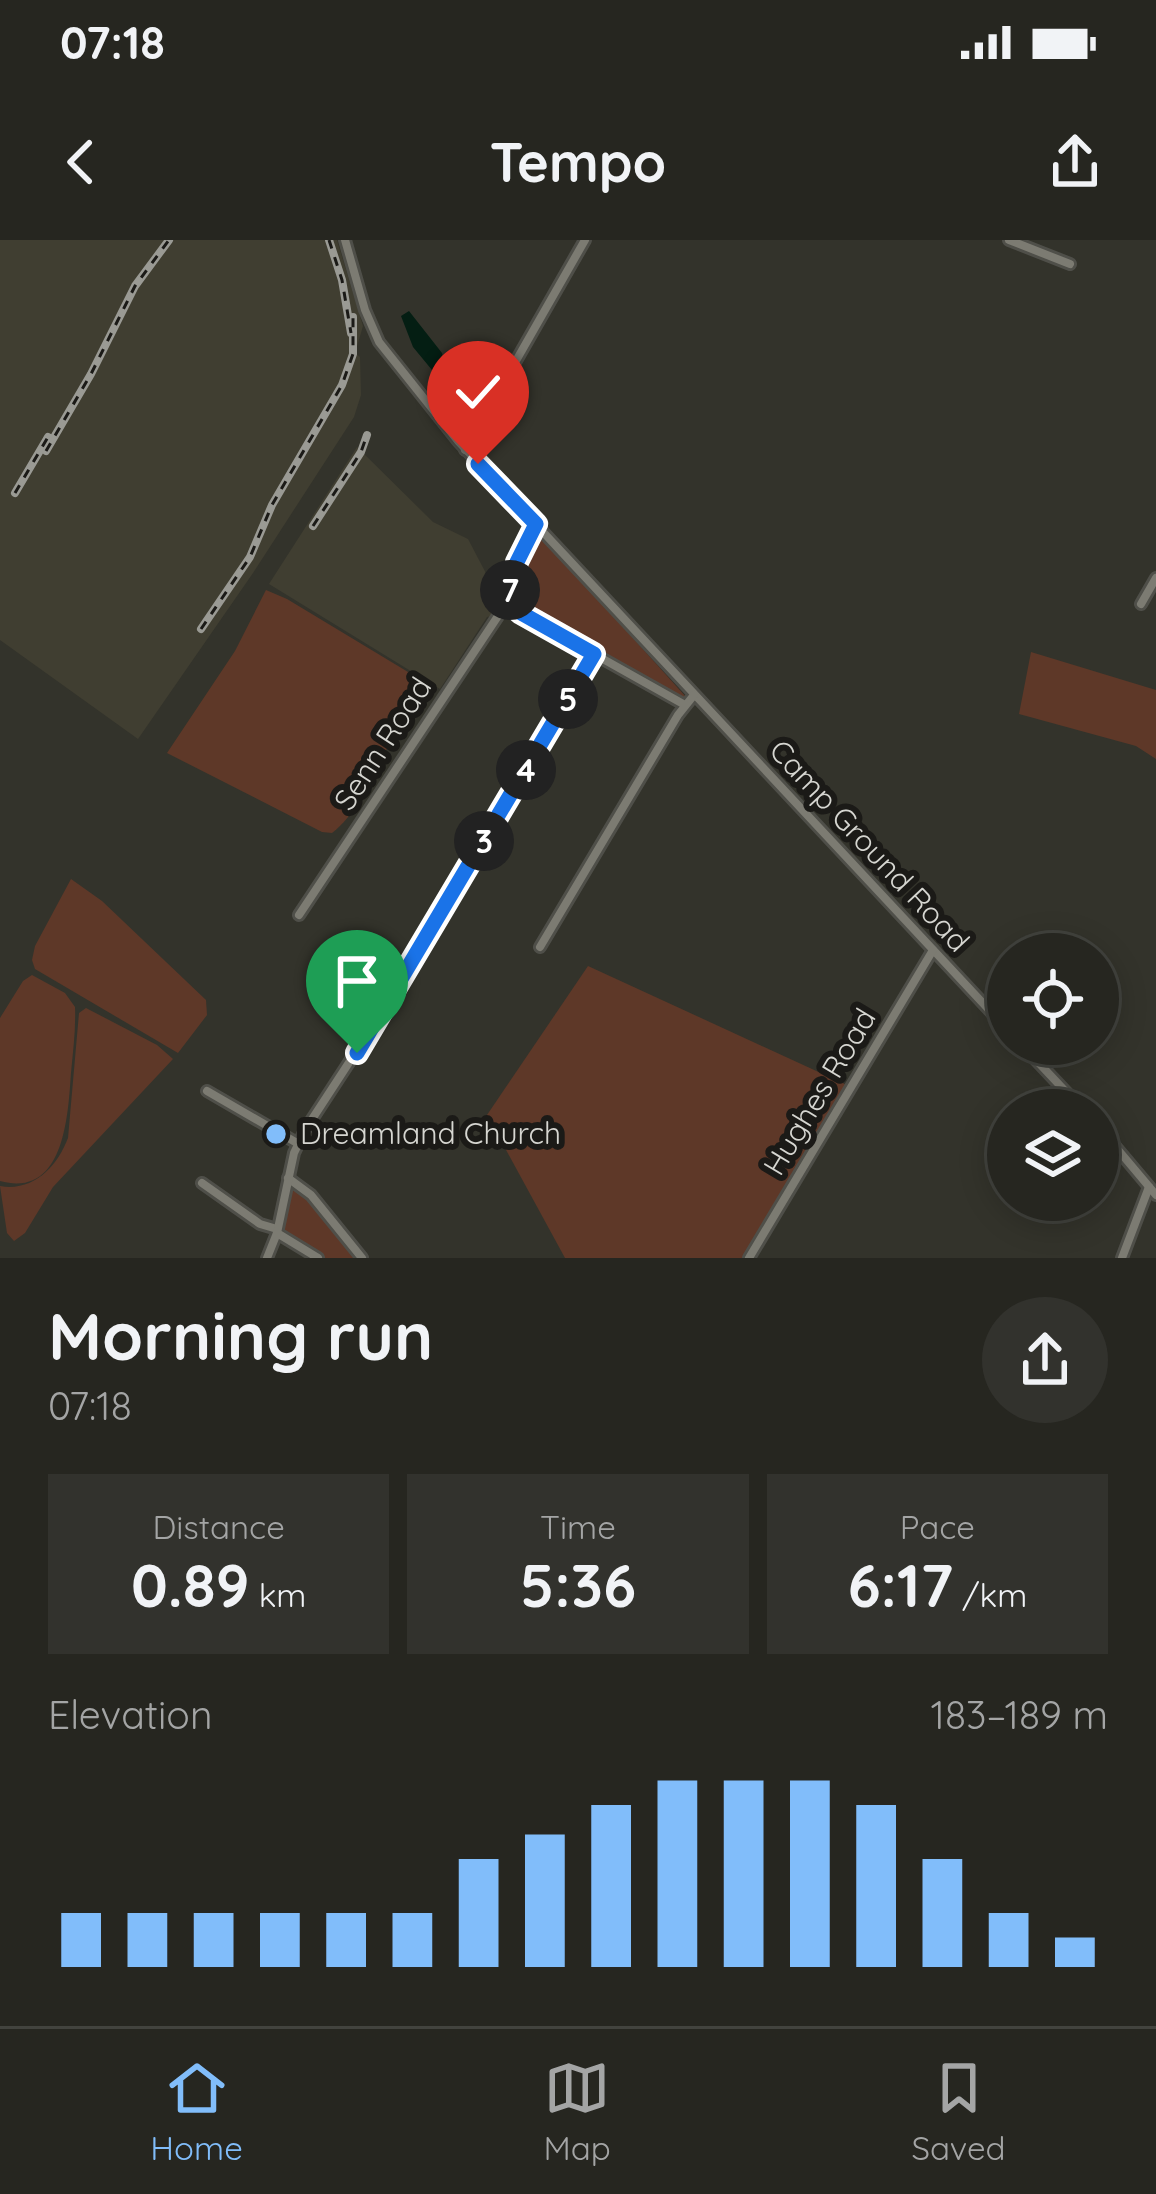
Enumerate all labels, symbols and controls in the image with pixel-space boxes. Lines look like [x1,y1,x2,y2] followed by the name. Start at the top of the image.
[60,14,165,70] text: 07:18
[490,128,666,196] text: Tempo
[48,129,114,195] icon: back
[1042,129,1108,195] icon: share
[427,341,529,464] pin
[445,359,511,425] icon: check
[480,560,540,620] pin: 7
[501,569,519,610] text: 7
[538,669,598,729] pin: 5
[325,670,439,817] street label: Senn Road
[558,678,578,719] text: 5
[762,731,978,959] street label: Camp Ground Road
[496,740,556,800] pin: 4
[516,749,536,790] text: 4
[454,811,514,871] pin: 3
[475,820,493,861] text: 3
[306,930,408,1053] pin
[987,933,1119,1221] map controls
[987,933,1119,1065] button: locate
[324,948,390,1014] icon: arrive
[754,1001,884,1182] street label: Hughes Road
[987,1089,1119,1221] button: layers
[300,1114,561,1152] place label: Dreamland Church
[263,1121,289,1147] marker: Dreamland Church
[48,1294,433,1377] text: Morning run
[982,1297,1108,1423] button: share
[48,1381,132,1430] text: 07:18
[153,1506,285,1547] text: Distance
[540,1506,616,1547] text: Time
[900,1506,975,1547] text: Pace
[131,1547,250,1622] text: 0.89
[520,1547,636,1622] text: 5:36
[847,1547,953,1622] text: 6:17
[250,1574,306,1615] text: km
[953,1574,1027,1615] text: /km
[48,1690,212,1739] text: Elevation
[931,1690,1108,1739] text: 183–189 m
[150,2055,243,2168] tab: Home
[544,2055,611,2168] tab: Map
[912,2055,1006,2168] tab: Saved

